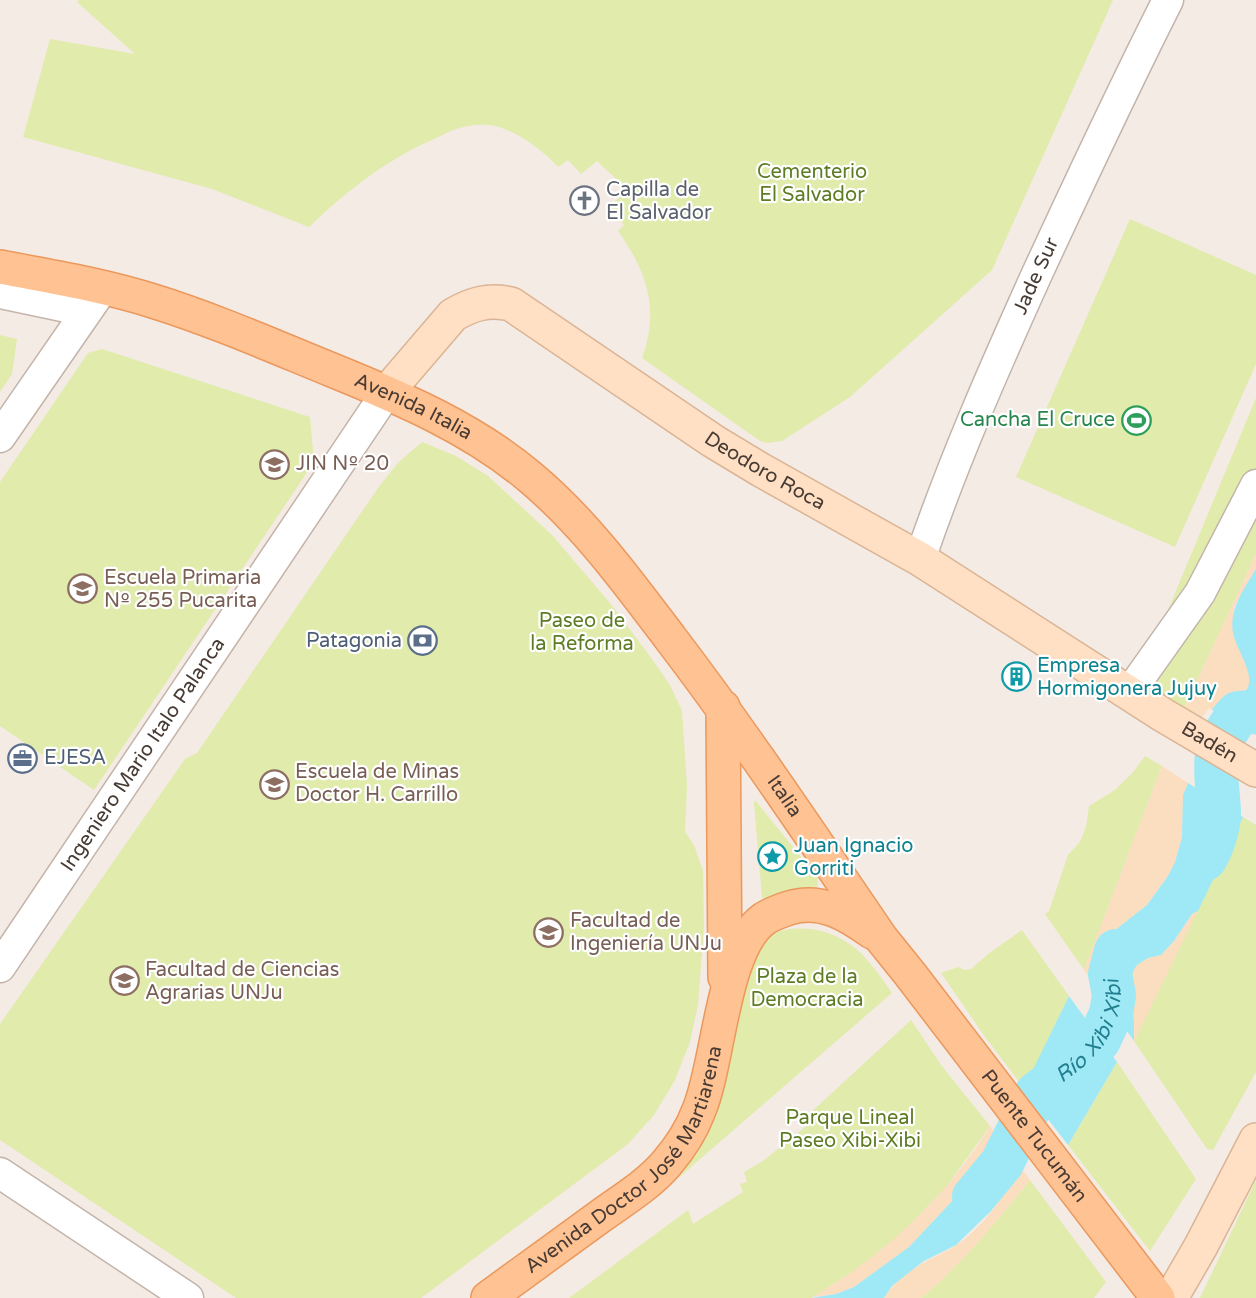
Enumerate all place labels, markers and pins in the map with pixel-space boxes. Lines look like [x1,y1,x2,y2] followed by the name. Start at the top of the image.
[606,178,712,225] place label: Capilla de El Salvador
[569,185,601,217] church icon: Capilla de El Salvador
[1120,404,1152,436] sports icon: Cancha El Cruce
[960,408,1115,432] place label: Cancha El Cruce
[259,448,291,480] school or university icon: JIN Nº 20
[296,452,389,476] place label: JIN Nº 20
[104,566,261,613] place label: Escuela Primaria Nº 255 Pucarita
[67,573,99,605] school or university icon: Escuela Primaria Nº 255 Pucarita
[407,625,439,657] bank icon: Patagonia
[306,629,402,653] place label: Patagonia
[1037,654,1217,701] place label: Empresa Hormigonera Jujuy
[1000,661,1032,693] building icon: Empresa Hormigonera Jujuy
[7,742,39,774] office icon: EJESA
[44,746,106,770] place label: EJESA
[295,760,459,807] place label: Escuela de Minas Doctor H. Carrillo
[258,768,290,800] school or university icon: Escuela de Minas Doctor H. Carrillo
[794,834,913,881] place label: Juan Ignacio Gorriti
[757,841,789,873] place icon: Juan Ignacio Gorriti
[570,909,722,956] place label: Facultad de Ingeniería UNJu
[533,916,565,948] school or university icon: Facultad de Ingeniería UNJu
[145,958,339,1005] place label: Facultad de Ciencias Agrarias UNJu
[108,965,140,997] school or university icon: Facultad de Ciencias Agrarias UNJu

